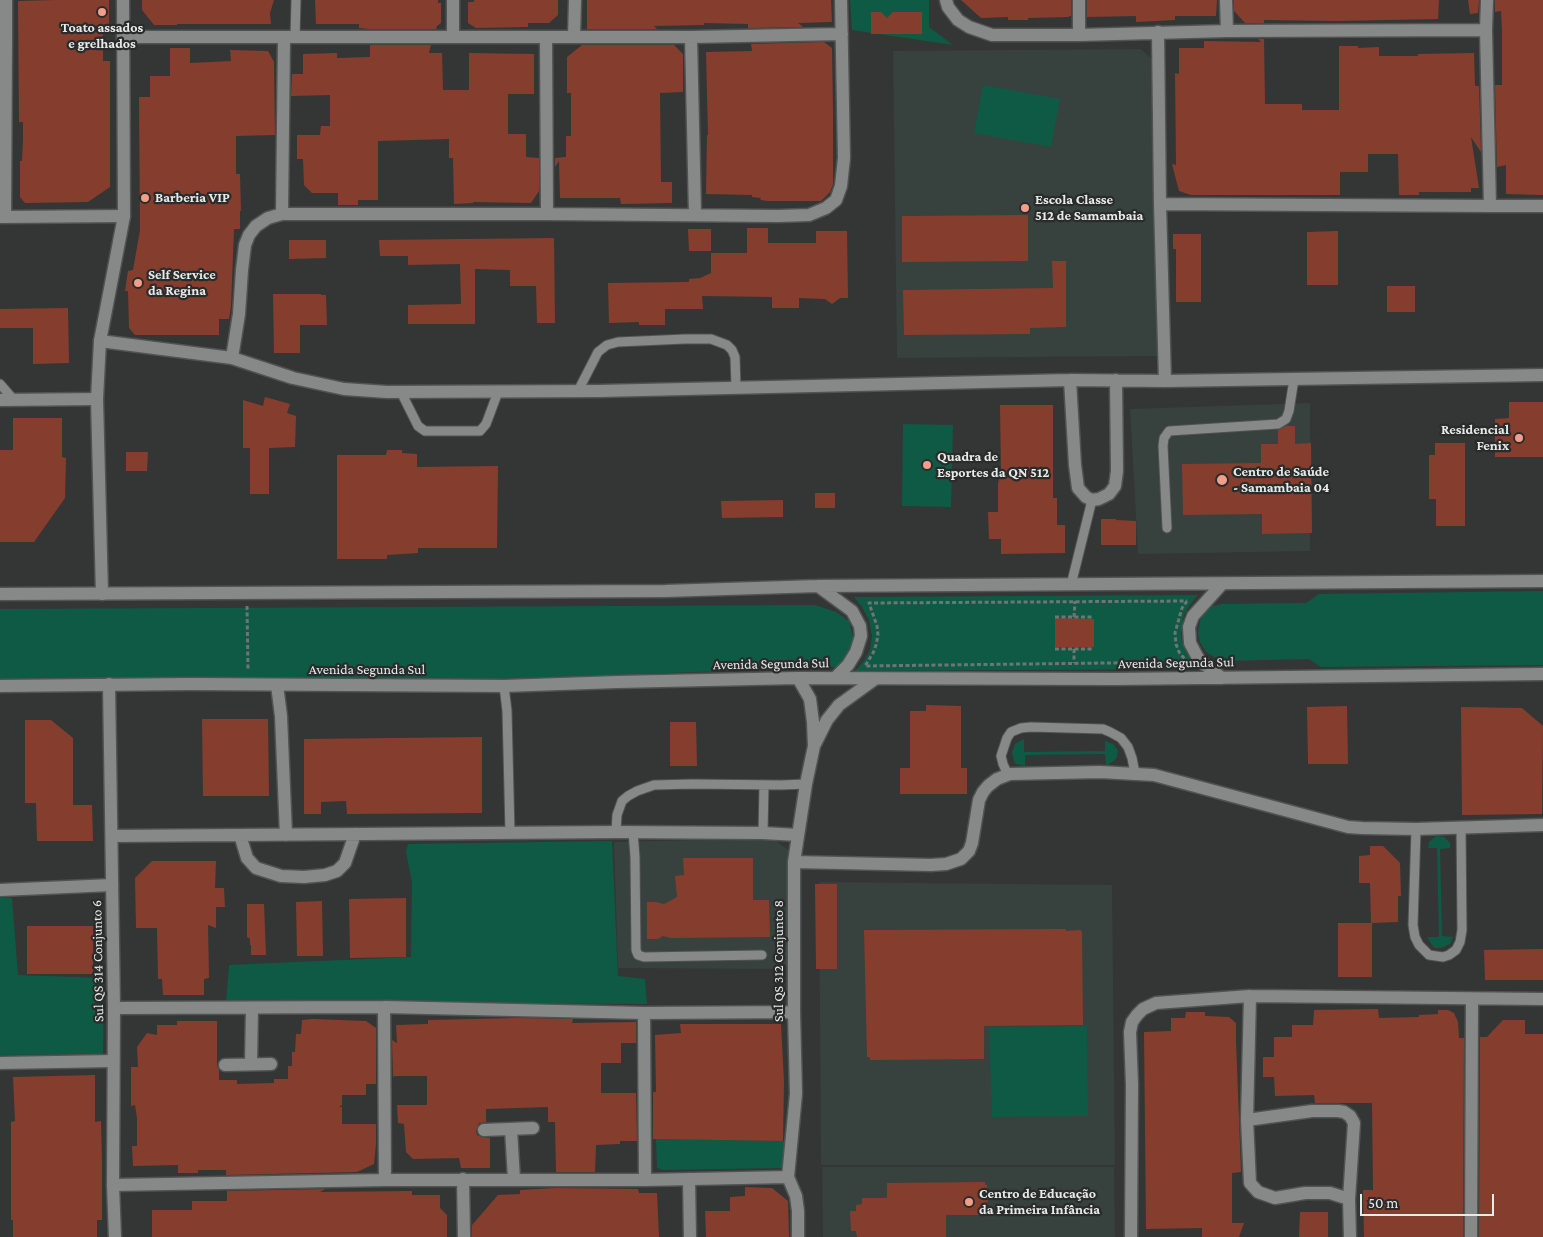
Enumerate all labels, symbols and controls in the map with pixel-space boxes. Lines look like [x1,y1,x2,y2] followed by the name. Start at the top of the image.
[96,6,108,18] marker: Toato assados e grelhados
[61,20,143,52] place label: Toato assados e grelhados
[155,190,230,206] place label: Barberia VIP
[139,192,151,204] marker: Barberia VIP
[1035,192,1143,224] place label: Escola Classe 512 de Samambaia
[1019,202,1031,214] marker: Escola Classe 512 de Samambaia
[148,267,216,300] place label: Self Service da Regina
[132,277,144,289] marker: Self Service da Regina
[1441,422,1509,454] place label: Residencial Fenix
[1513,432,1525,444] marker: Residencial Fenix
[937,449,1049,482] place label: Quadra de Esportes da QN 512
[921,459,933,471] marker: Quadra de Esportes da QN 512
[1233,464,1329,497] place label: Centro de Saúde - Samambaia 04
[1215,473,1229,487] marker: Centro de Saúde - Samambaia 04
[1118,654,1234,672] street label: Avenida Segunda Sul
[713,655,829,673] street label: Avenida Segunda Sul
[309,662,425,678] street label: Avenida Segunda Sul
[89,900,107,1022] street label: Sul QS 314 Conjunto 6
[771,900,787,1022] street label: Sul QS 312 Conjunto 8
[1363,1184,1497,1216] scale bar
[979,1186,1100,1218] place label: Centro de Educação da Primeira Infância
[1368,1195,1398,1211] text: 50 m
[963,1196,975,1208] marker: Centro de Educação da Primeira Infância

